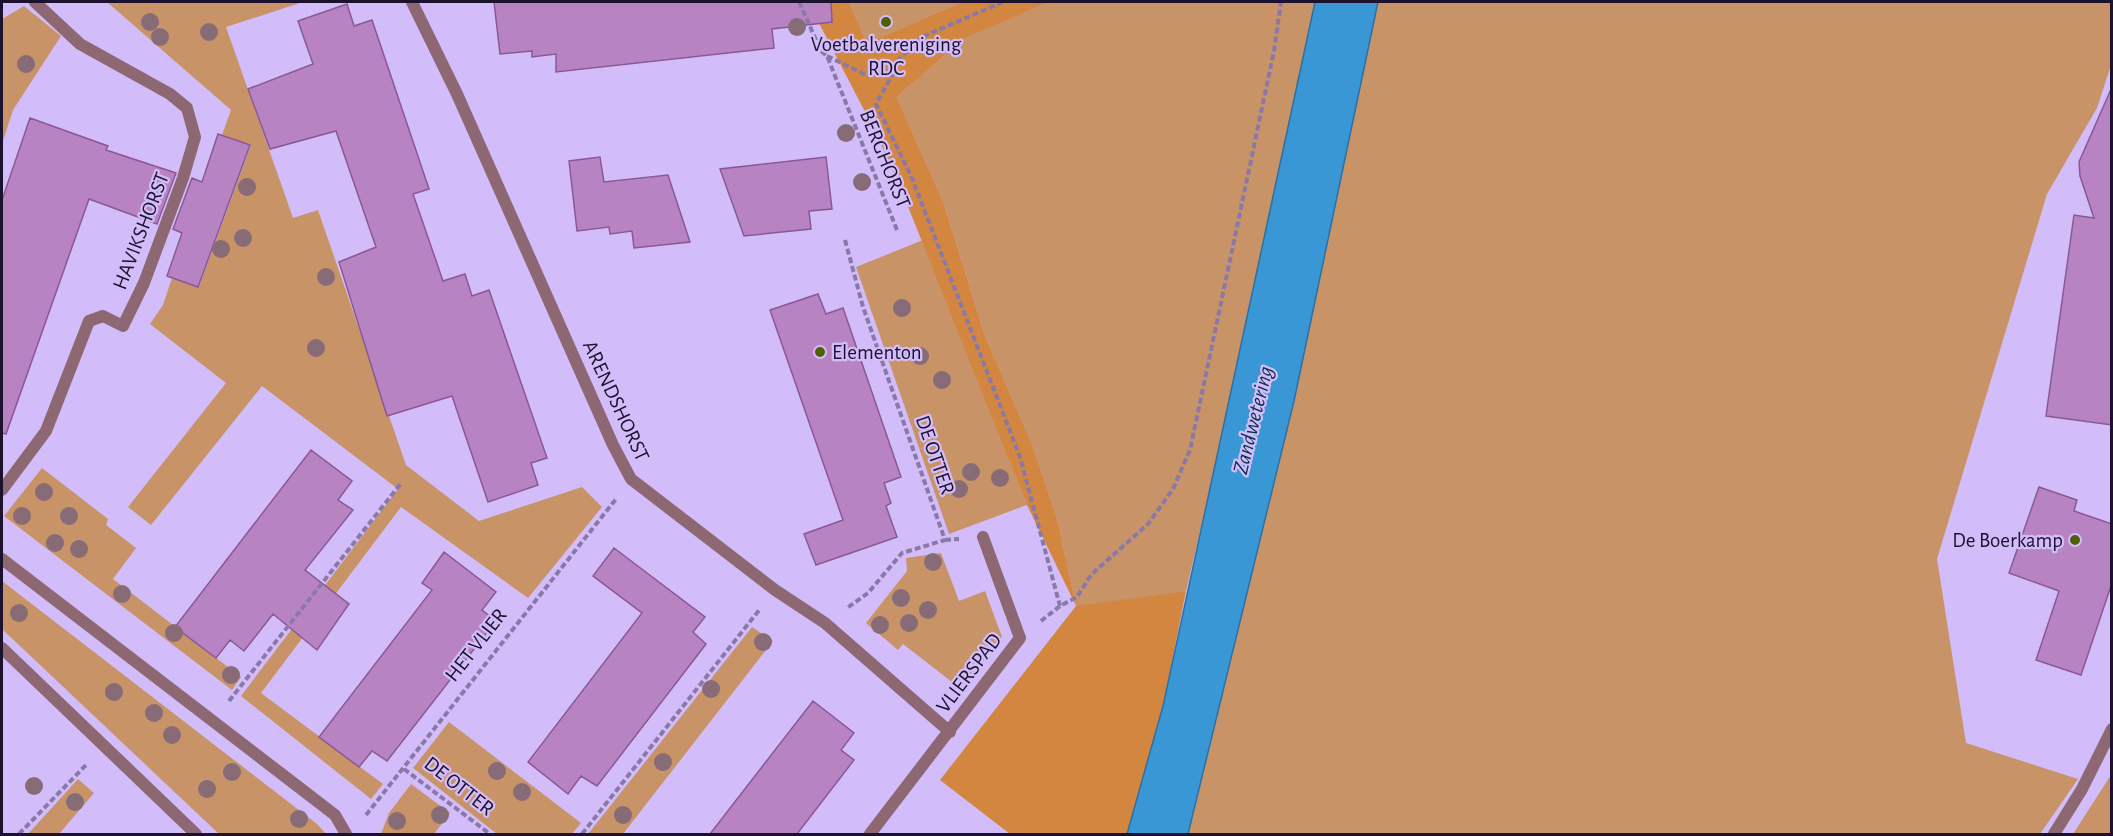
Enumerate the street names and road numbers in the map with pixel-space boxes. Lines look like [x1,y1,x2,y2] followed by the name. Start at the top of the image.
[856,107,914,211] street label: BERGHORST
[109,169,173,293] street label: HAVIKSHORST
[579,337,653,465] street label: ARENDSHORST
[912,413,958,497] street label: DE OTTER
[441,605,511,685] street label: HET VLIER
[932,629,1006,717] street label: VLIERSPAD
[420,752,498,820] street label: DE OTTER

